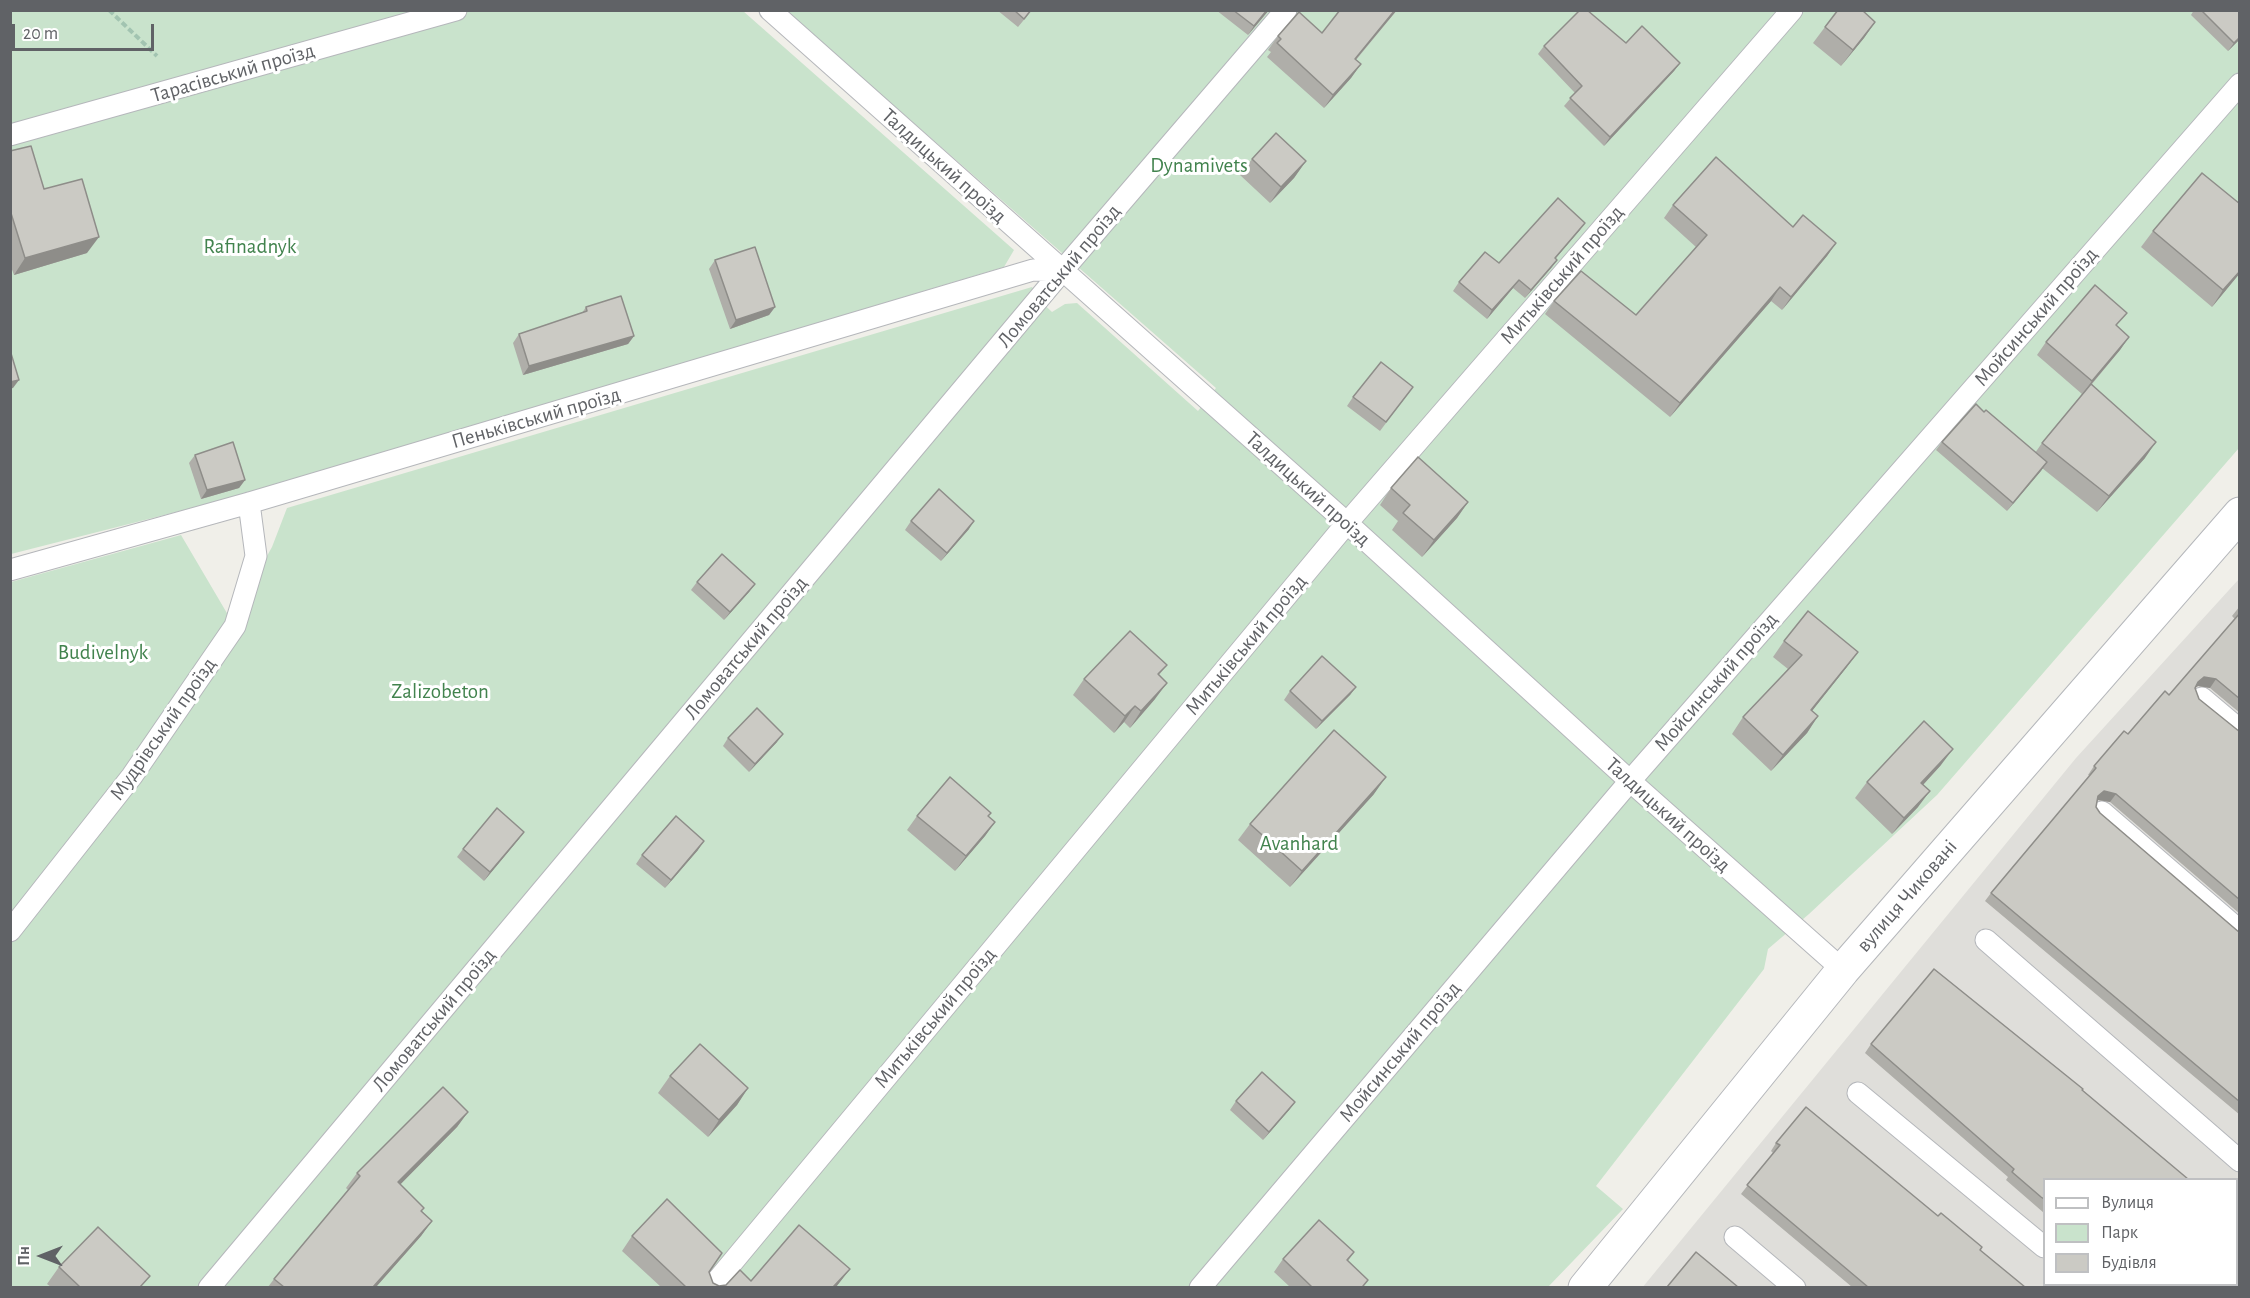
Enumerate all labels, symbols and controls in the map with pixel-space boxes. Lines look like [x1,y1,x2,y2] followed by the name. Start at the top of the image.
[15,12,158,50] scale bar
[23,25,58,43] text: 20 m
[148,38,318,108] street label: Тарасівський проїзд
[876,103,1012,229] street label: Талдицький проїзд
[1150,153,1248,179] park label: Dynamivets
[992,199,1126,353] street label: Ломоватський проїзд
[1495,200,1629,350] street label: Митьківський проїзд
[204,234,296,260] park label: Rafinadnyk
[1969,242,2103,392] street label: Мойсинський проїзд
[448,382,624,454] street label: Пеньківський проїзд
[1240,426,1376,552] street label: Талдицький проїзд
[1180,569,1312,721] street label: Митьківський проїзд
[679,571,813,725] street label: Ломоватський проїзд
[1649,607,1783,757] street label: Мойсинський проїзд
[58,640,148,666] park label: Budivelnyk
[104,653,222,805] street label: Мудрівський проїзд
[391,679,489,705] park label: Zalizobeton
[1600,752,1736,878] street label: Талдицький проїзд
[1260,831,1338,857] park label: Avanhard
[1851,835,1963,957] street label: вулиця Чиковані
[869,942,1001,1094] street label: Митьківський проїзд
[367,943,501,1097] street label: Ломоватський проїзд
[1334,976,1466,1128] street label: Мойсинський проїзд
[2043,1178,2238,1286] legend
[2101,1194,2154,1212] text: Вулиця
[2101,1224,2138,1242] text: Парк
[12,1226,72,1286] north arrow
[16,1246,32,1266] text: Пн
[2101,1254,2157,1272] text: Будівля

